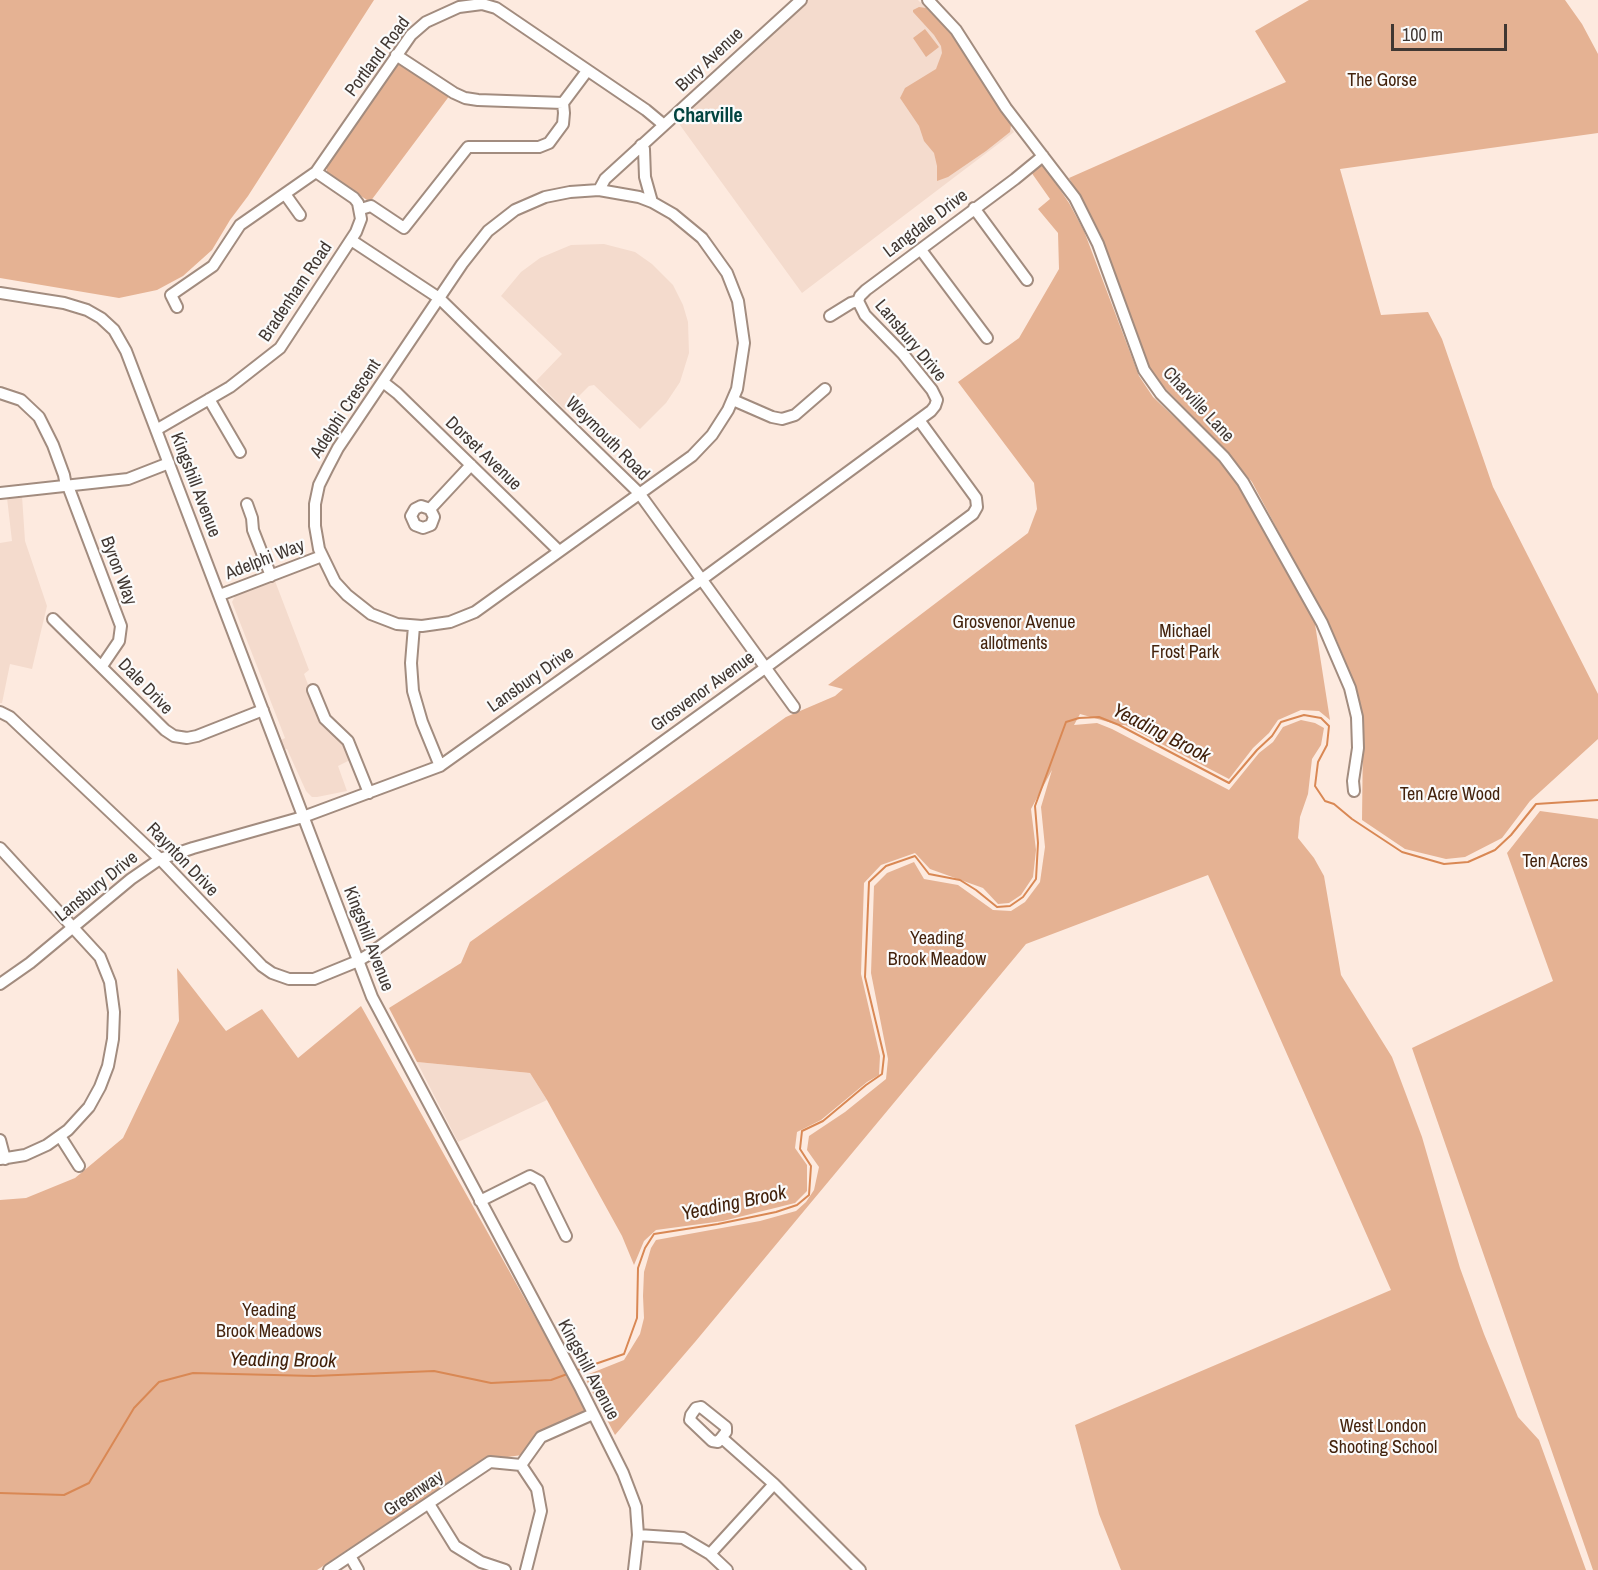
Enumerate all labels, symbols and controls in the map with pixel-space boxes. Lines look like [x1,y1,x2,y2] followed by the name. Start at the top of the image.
[1394,12,1510,50] scale bar
[341,13,415,101] street label: Portland Road
[1402,22,1443,47] text: 100 m
[672,23,748,97] street label: Bury Avenue
[1347,70,1417,92] park label: The Gorse
[673,105,743,129] district label: Charville
[880,185,972,263] street label: Langdale Drive
[255,238,337,346] street label: Bradenham Road
[870,296,950,386] street label: Lansbury Drive
[306,356,386,462] street label: Adelphi Crescent
[1158,363,1238,447] street label: Charville Lane
[561,393,653,485] street label: Weymouth Road
[440,412,526,496] street label: Dorset Avenue
[165,430,225,540] street label: Kingshill Avenue
[95,534,141,608] street label: Byron Way
[222,535,308,585] street label: Adelphi Way
[953,612,1075,654] park label: Grosvenor Avenue allotments
[1151,621,1219,664] park label: Michael Frost Park
[484,642,578,718] street label: Lansbury Drive
[647,647,759,737] street label: Grosvenor Avenue
[113,654,177,720] street label: Dale Drive
[1108,699,1214,769] water label: Yeading Brook
[1400,784,1500,806] park label: Ten Acre Wood
[141,819,223,901] street label: Raynton Drive
[51,847,143,927] street label: Lansbury Drive
[1522,851,1588,873] park label: Ten Acres
[338,884,398,994] street label: Kingshill Avenue
[888,928,986,970] park label: Yeading Brook Meadow
[679,1181,789,1227] water label: Yeading Brook
[216,1300,322,1342] park label: Yeading Brook Meadows
[553,1316,623,1424] street label: Kingshill Avenue
[229,1348,337,1374] water label: Yeading Brook
[1329,1416,1437,1458] park label: West London Shooting School
[380,1466,448,1522] street label: Greenway

